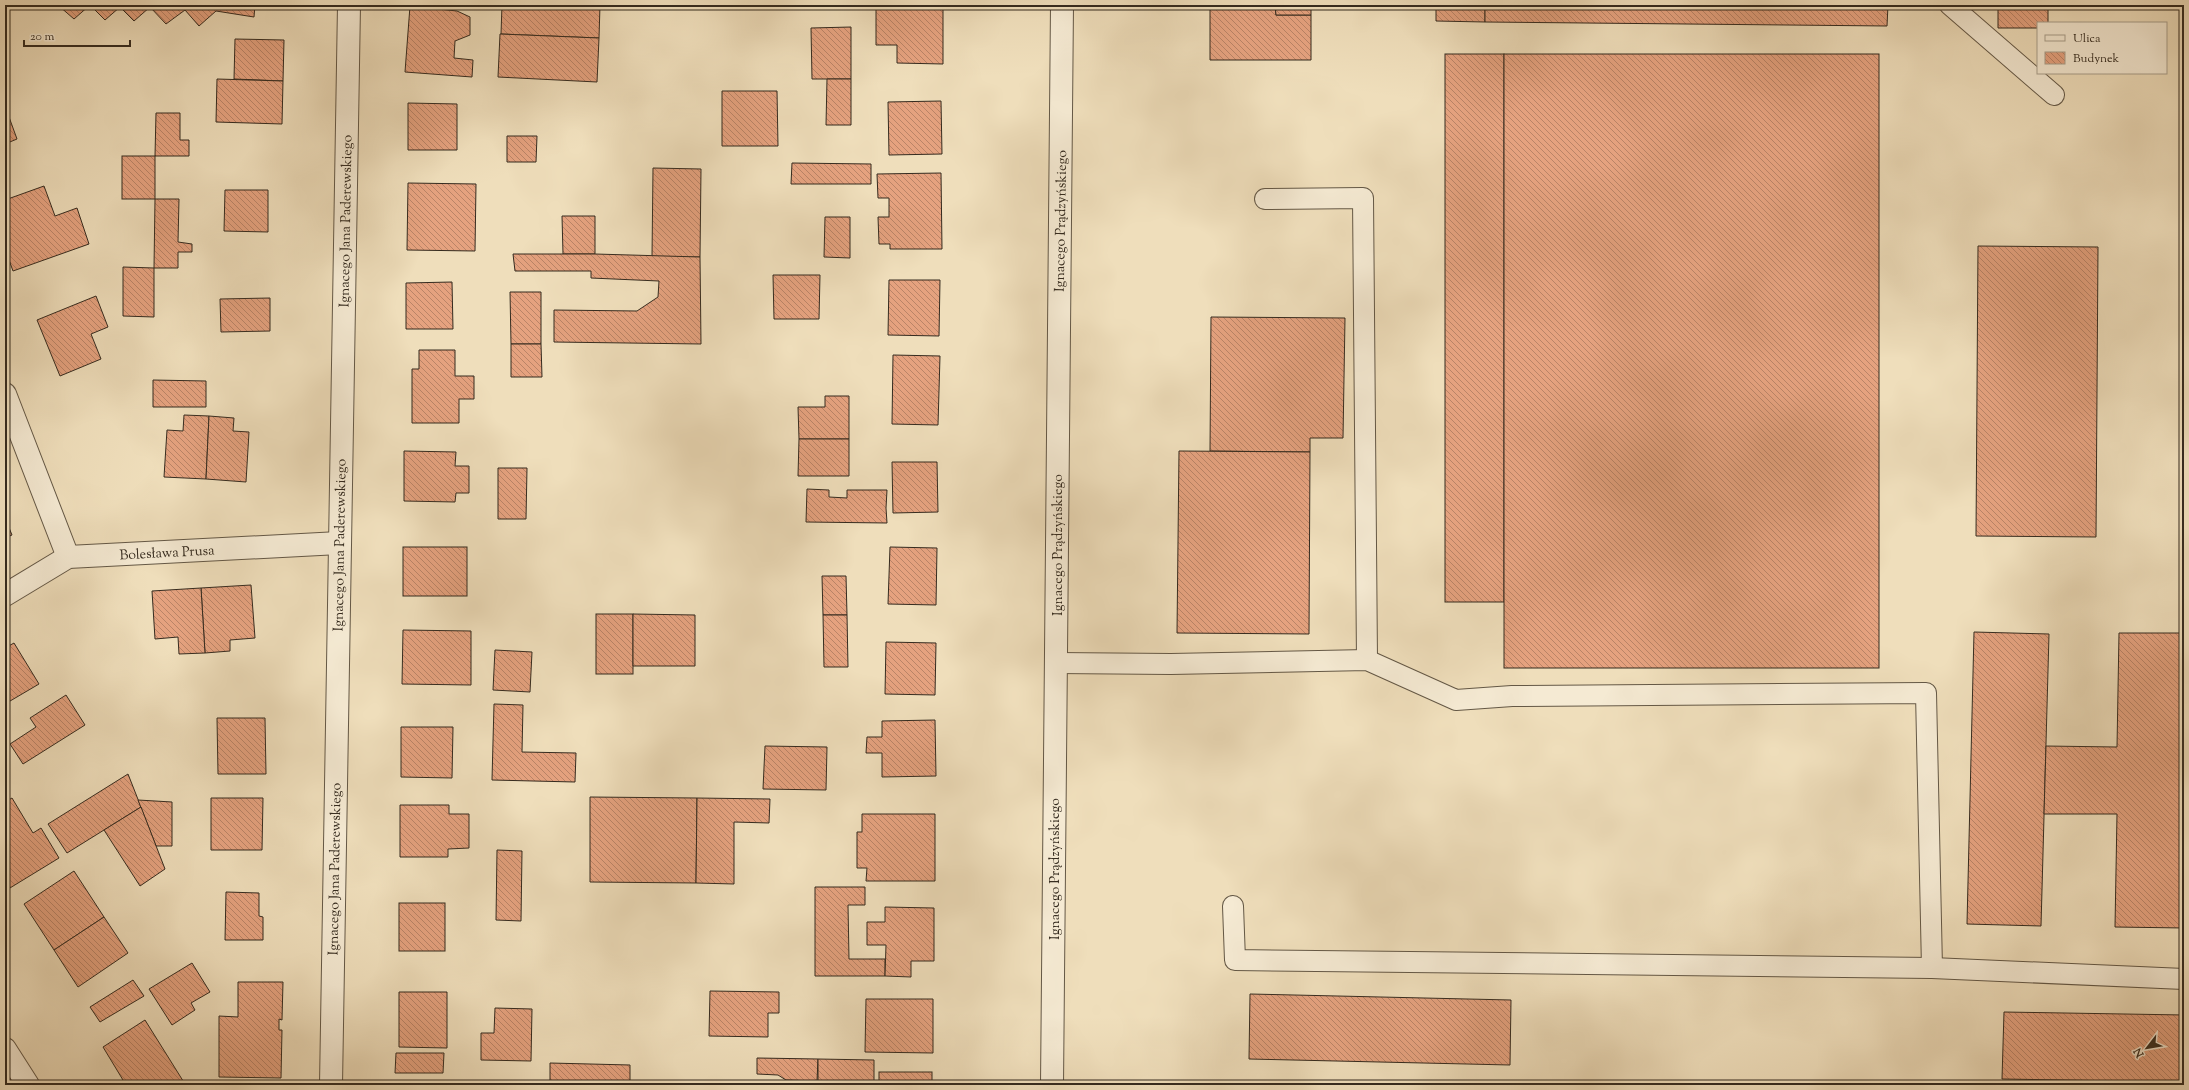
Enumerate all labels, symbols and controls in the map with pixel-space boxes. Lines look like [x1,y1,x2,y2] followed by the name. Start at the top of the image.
[24,22,130,48] scale bar
[2037,22,2167,74] legend
[30,28,55,46] text: 20 m
[2073,30,2101,48] text: Ulica
[2073,50,2120,68] text: Budynek
[335,134,359,308] street label: Ignacego Jana Paderewskiego
[1051,150,1073,292] street label: Ignacego Prądzyńskiego
[329,458,353,632] street label: Ignacego Jana Paderewskiego
[1049,474,1069,616] street label: Ignacego Prądzyńskiego
[119,541,216,566] street label: Bolesława Prusa
[324,782,348,956] street label: Ignacego Jana Paderewskiego
[1046,798,1066,940] street label: Ignacego Prądzyńskiego
[2127,1028,2167,1068] north arrow
[2130,1045,2149,1061] text: N

